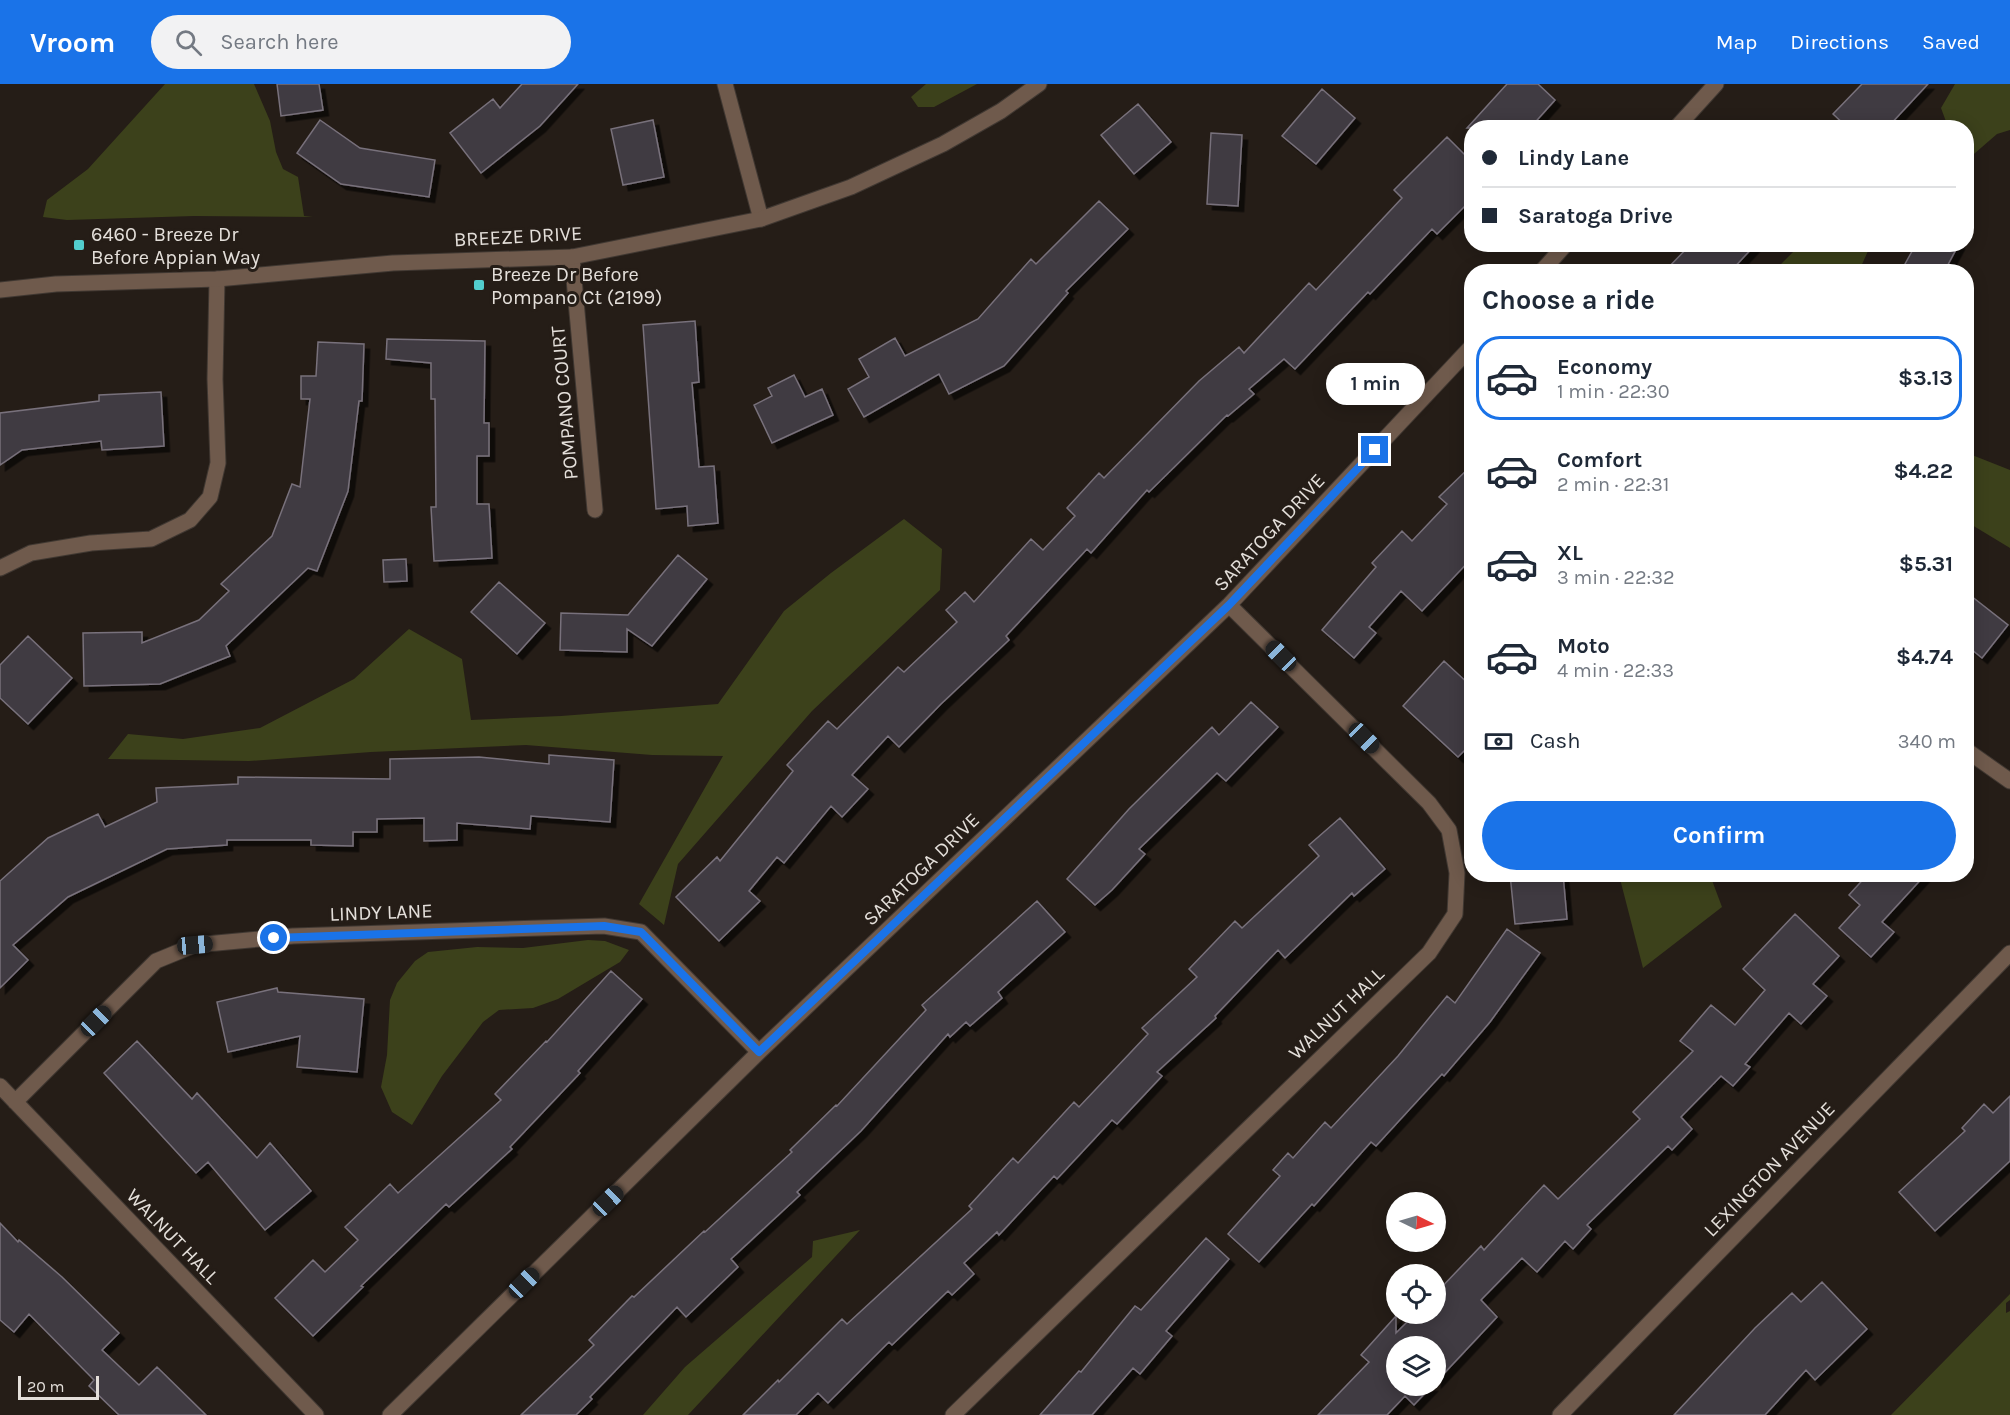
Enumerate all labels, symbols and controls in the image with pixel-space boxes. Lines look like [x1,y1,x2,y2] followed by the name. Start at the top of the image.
[151,15,571,69] search box
[30,26,115,59] text: Vroom
[172,26,205,59] icon: search
[220,29,339,55] text: Search here
[1716,30,1757,54] text: Map
[1790,30,1889,54] text: Directions
[1922,30,1980,54] text: Saved
[1518,145,1629,171] text: Lindy Lane
[1518,203,1673,229] text: Saratoga Drive
[453,222,583,251] street label: BREEZE DRIVE
[91,223,260,269] place label: 6460 - Breeze Dr Before Appian Way
[72,238,86,252] marker: 6460 - Breeze Dr Before Appian Way
[491,263,662,309] place label: Breeze Dr Before Pompano Ct (2199)
[472,278,486,292] marker: Breeze Dr Before Pompano Ct (2199)
[1482,284,1655,316] text: Choose a ride
[546,325,583,481] street label: POMPANO COURT
[1485,351,1539,405] icon: car
[1557,354,1652,380] text: Economy
[1326,363,1424,405] callout: 1 min
[1898,365,1953,391] text: $3.13
[1350,372,1401,395] text: 1 min
[1557,380,1670,403] text: 1 min · 22:30
[1361,436,1388,463] route end
[1485,444,1539,498] icon: car
[1557,447,1642,473] text: Comfort
[1893,458,1953,484] text: $4.22
[1209,469,1330,596] street label: SARATOGA DRIVE
[1557,473,1669,496] text: 2 min · 22:31
[1485,537,1539,591] icon: car
[1557,540,1583,566] text: XL
[1899,551,1953,577] text: $5.31
[1557,566,1675,589] text: 3 min · 22:32
[1485,630,1539,684] icon: car
[1557,633,1610,659] text: Moto
[1262,637,1300,675] car
[1896,644,1953,670] text: $4.74
[1557,659,1674,682] text: 4 min · 22:33
[1345,719,1383,757] car
[1482,725,1515,758] icon: cash
[1530,728,1580,754] text: Cash
[1898,730,1956,753] text: 340 m
[1482,801,1956,870] button: Confirm
[859,808,984,930] street label: SARATOGA DRIVE
[329,899,433,926] street label: LINDY LANE
[260,924,287,951] route start
[176,934,214,956] car
[1284,962,1389,1064] street label: WALNUT HALL
[77,1002,115,1040] car
[1699,1097,1840,1241] street label: LEXINGTON AVENUE
[589,1182,627,1220] car
[122,1184,224,1289] street label: WALNUT HALL
[1386,1192,1446,1252] north arrow
[1386,1192,1446,1396] map controls
[505,1264,543,1302] car
[1386,1264,1446,1324] button: locate
[1386,1336,1446,1396] button: layers
[18,1373,99,1400] scale bar
[27,1377,65,1396] text: 20 m

